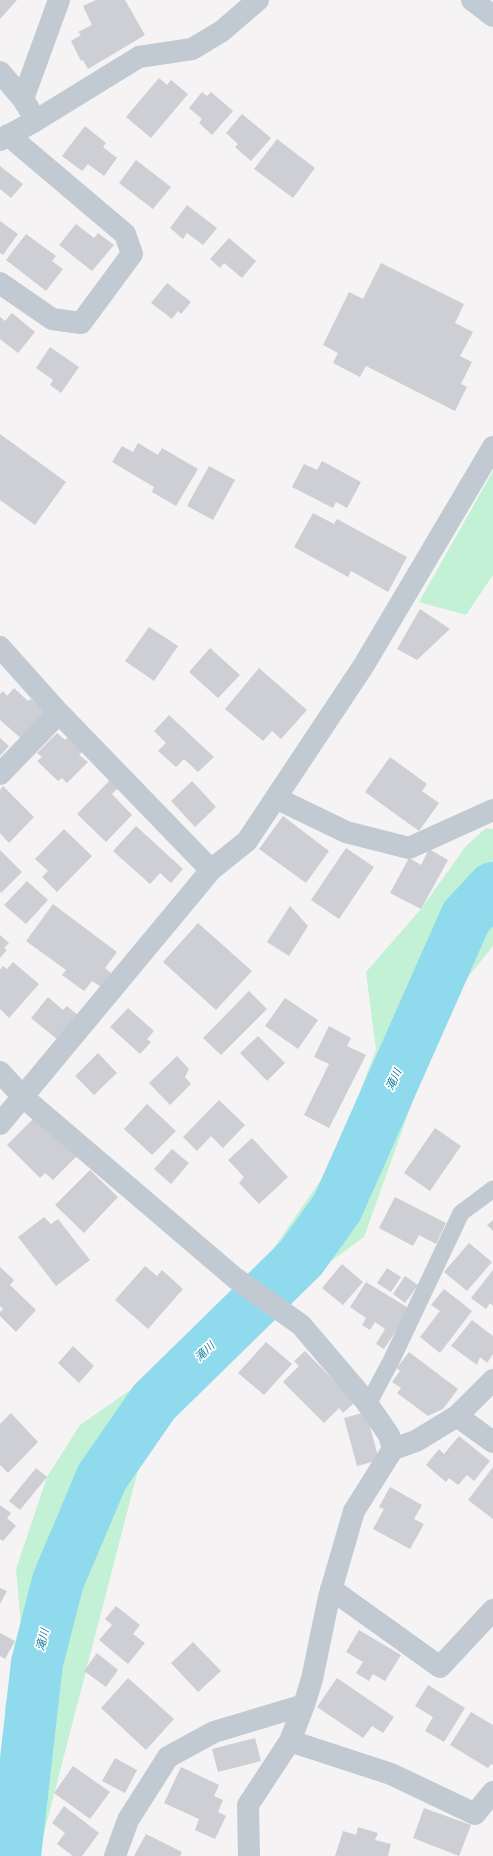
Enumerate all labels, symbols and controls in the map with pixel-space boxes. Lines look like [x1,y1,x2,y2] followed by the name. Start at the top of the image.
[383,1067,405,1093] water label: 滝川
[193,1340,217,1364] water label: 滝川
[34,1628,52,1652] water label: 滝川

